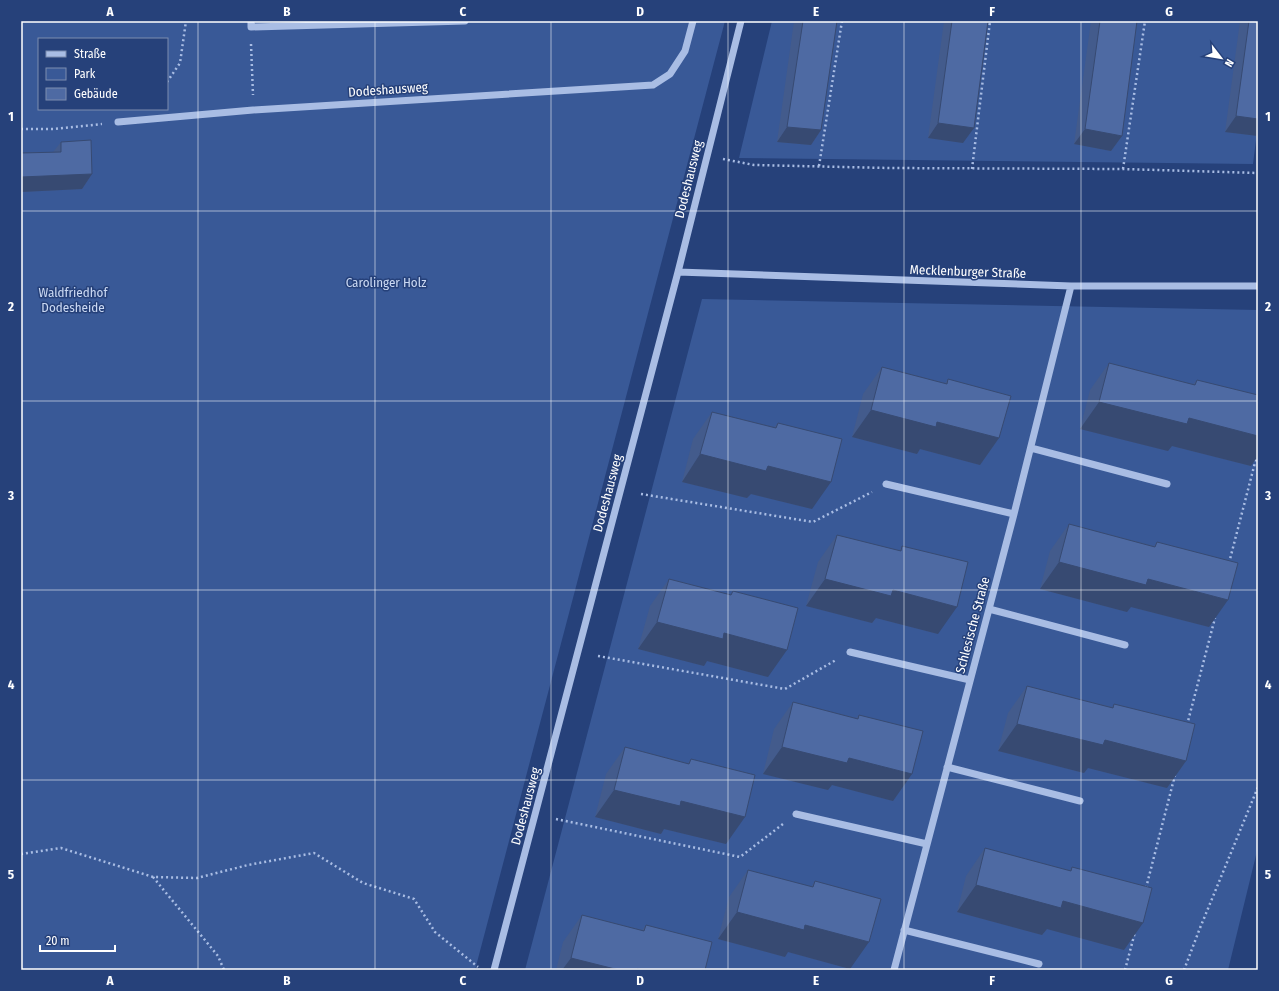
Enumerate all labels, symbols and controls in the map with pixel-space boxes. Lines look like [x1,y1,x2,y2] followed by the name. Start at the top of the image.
[105,4,114,19] text: A
[283,4,291,19] text: B
[460,4,467,19] text: C
[636,4,644,19] text: D
[813,4,819,19] text: E
[989,4,995,19] text: F
[1165,4,1173,19] text: G
[38,38,168,110] legend
[1201,38,1241,78] north arrow
[74,47,106,61] text: Straße
[1222,57,1236,69] text: N
[74,67,96,81] text: Park
[348,79,429,100] street label: Dodeshausweg
[74,87,118,101] text: Gebäude
[8,109,14,124] text: 1
[1265,109,1271,124] text: 1
[672,138,706,220] street label: Dodeshausweg
[910,262,1026,281] street label: Mecklenburger Straße
[346,275,426,290] park label: Carolinger Holz
[39,285,108,315] park label: Waldfriedhof Dodesheide
[7,299,14,314] text: 2
[1264,299,1271,314] text: 2
[590,452,625,534] street label: Dodeshausweg
[7,488,14,503] text: 3
[1264,488,1271,503] text: 3
[952,575,993,675] street label: Schlesische Straße
[8,677,15,692] text: 4
[1265,677,1272,692] text: 4
[508,765,543,847] street label: Dodeshausweg
[8,867,14,882] text: 5
[1265,867,1271,882] text: 5
[40,927,115,953] scale bar
[46,934,70,948] text: 20 m
[105,973,114,988] text: A
[283,973,291,988] text: B
[460,973,467,988] text: C
[636,973,644,988] text: D
[813,973,819,988] text: E
[989,973,995,988] text: F
[1165,973,1173,988] text: G

